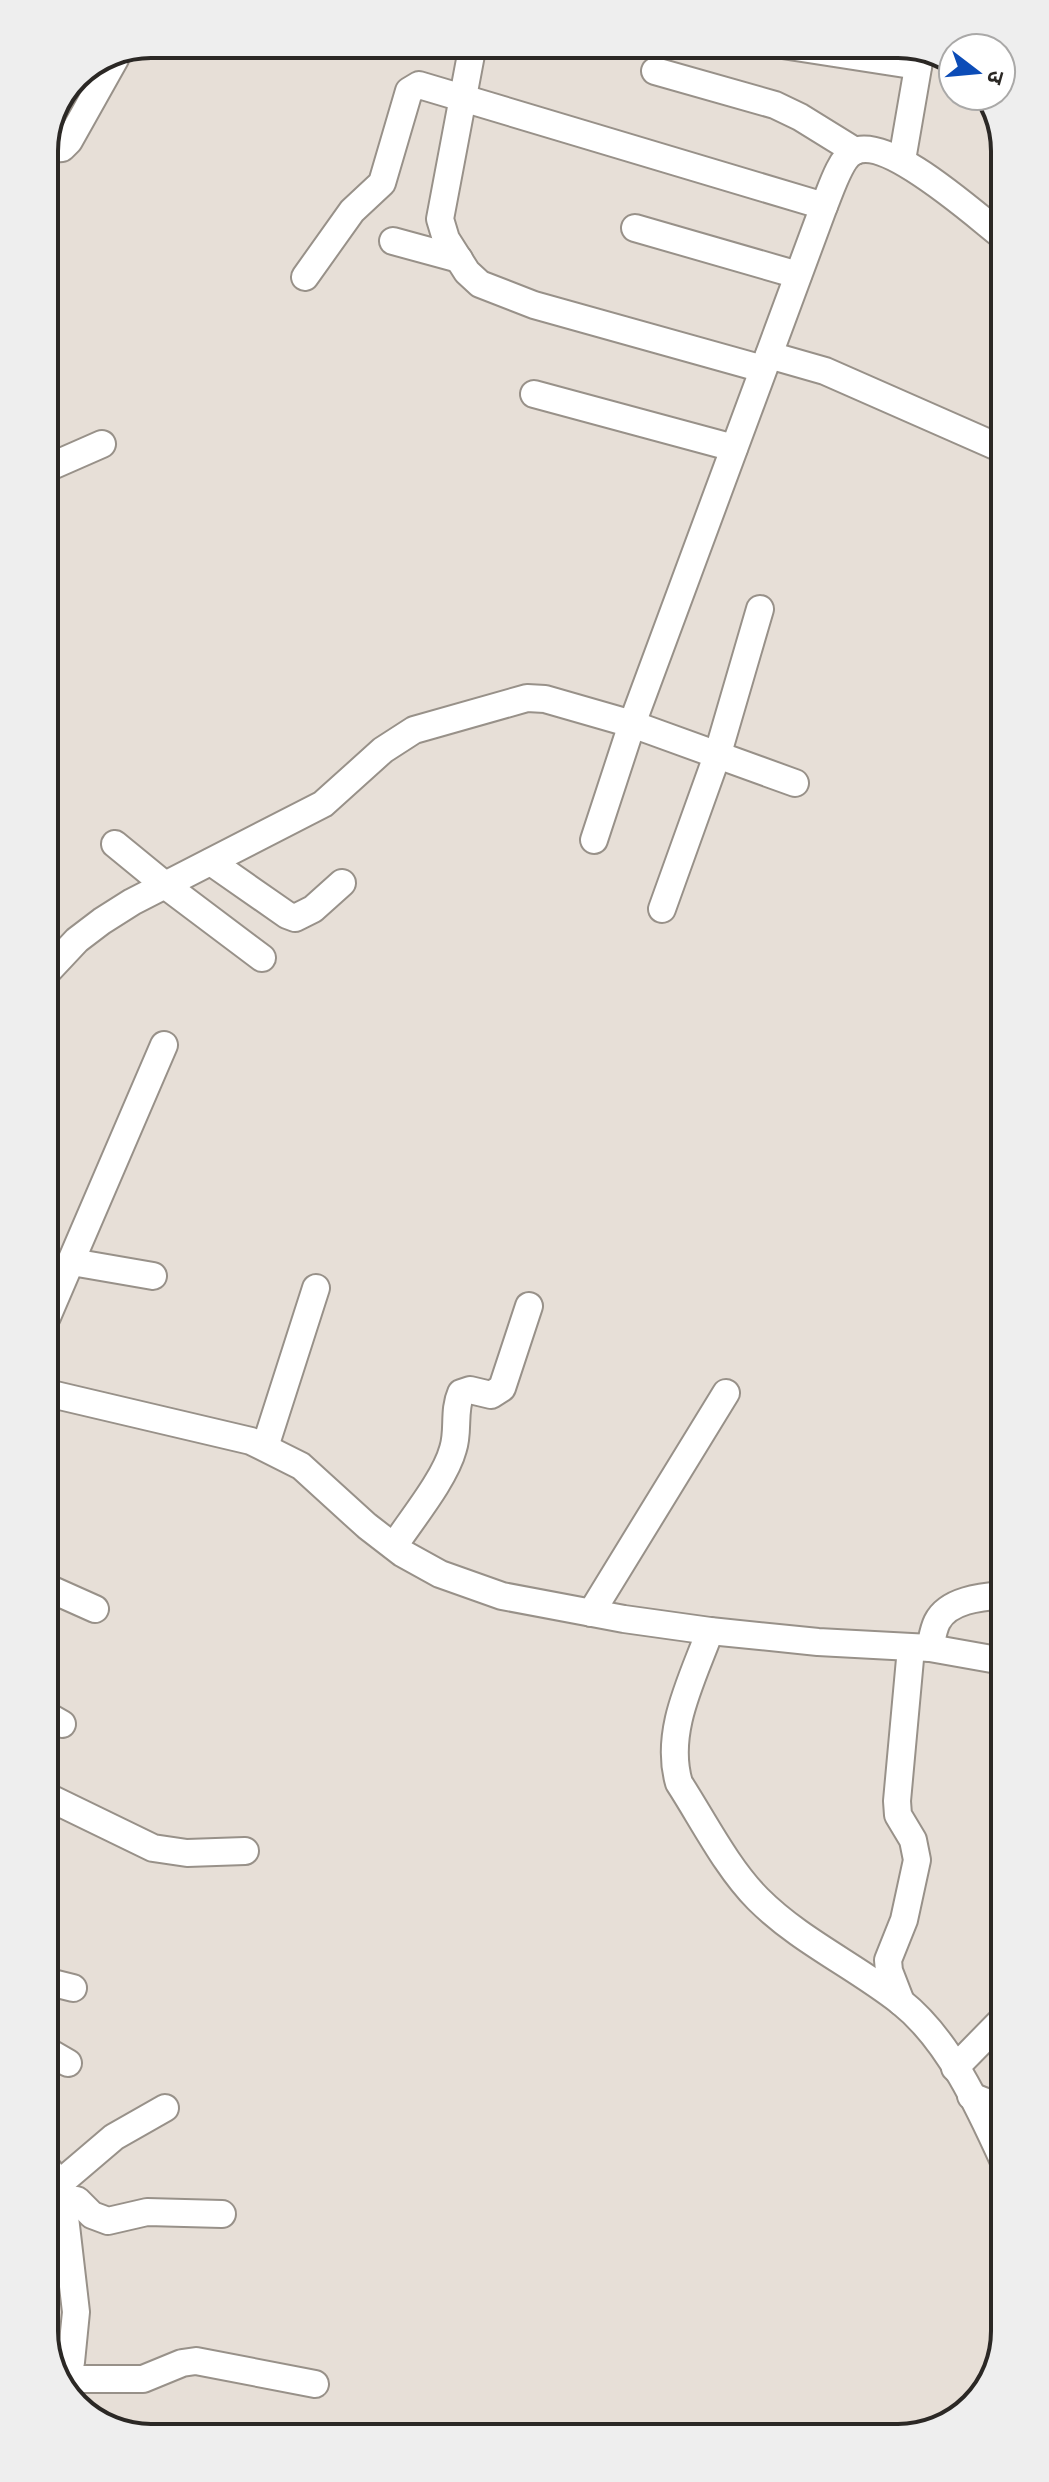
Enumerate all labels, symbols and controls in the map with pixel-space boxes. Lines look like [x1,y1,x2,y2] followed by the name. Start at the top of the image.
[937,32,1017,112] north arrow
[981,67,1011,89] text: उ

